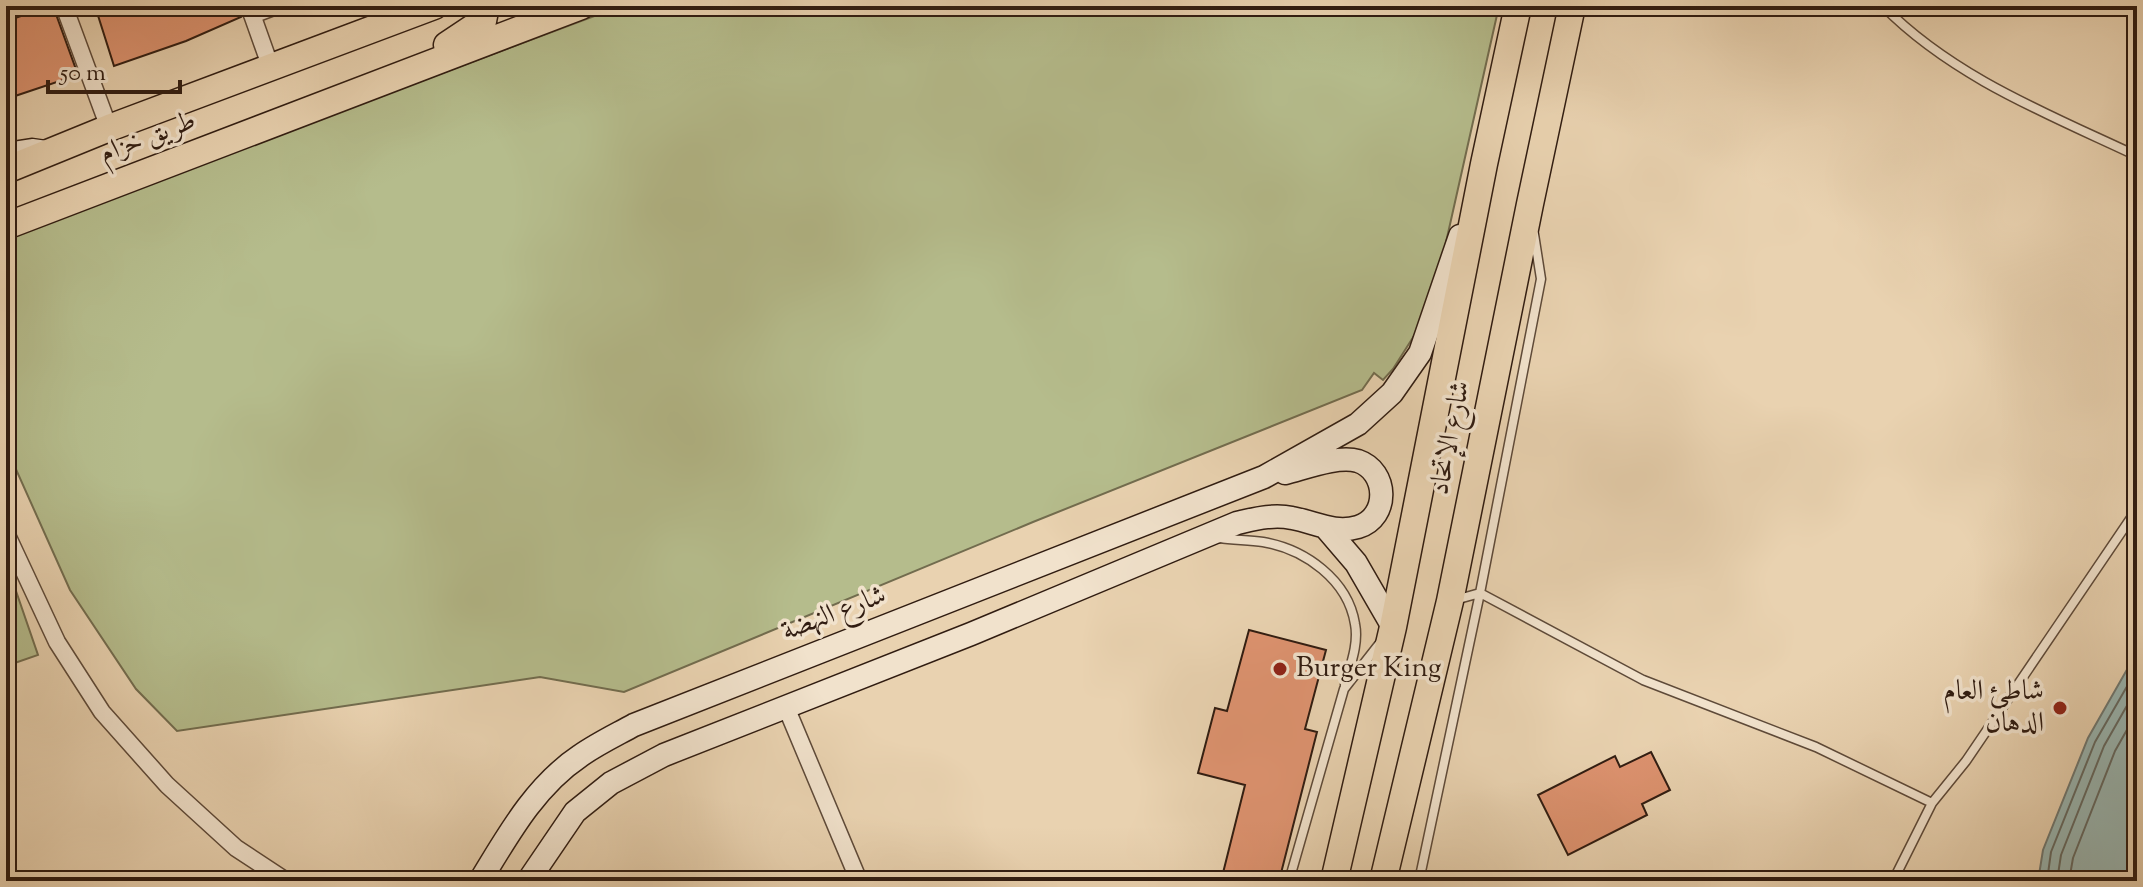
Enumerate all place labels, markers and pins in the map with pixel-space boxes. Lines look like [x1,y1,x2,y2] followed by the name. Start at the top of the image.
[1296,649,1441,689] place label: Burger King
[1271,660,1289,678] marker: Burger King
[1943,672,2044,744] place label: شاطئ العام الدهان
[2051,699,2069,717] marker: شاطئ العام الدهان

